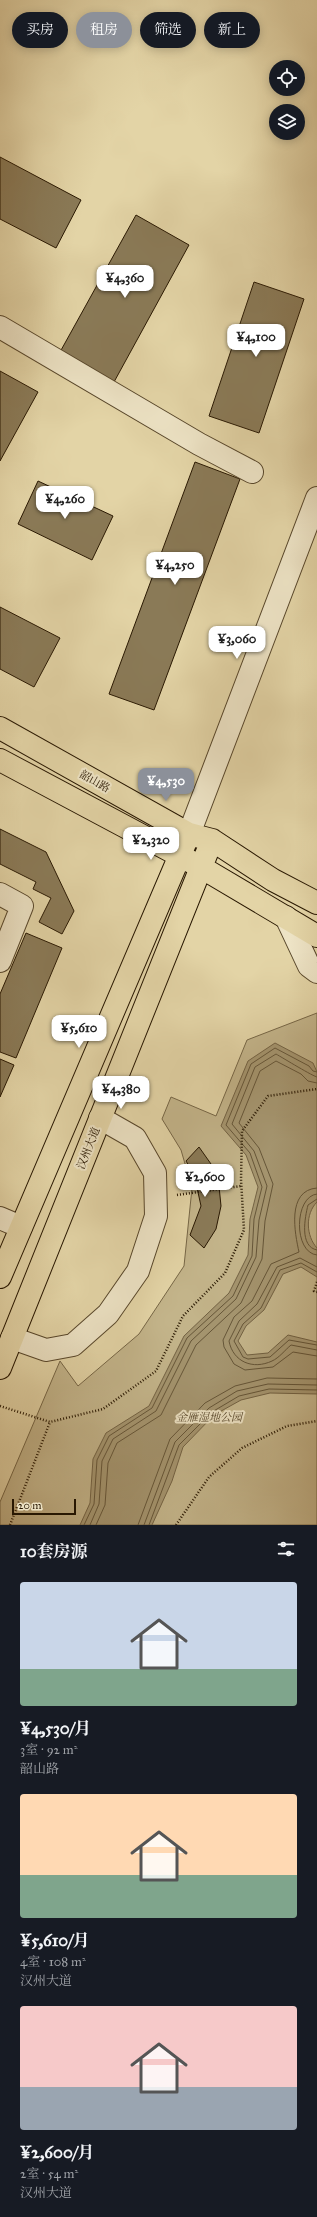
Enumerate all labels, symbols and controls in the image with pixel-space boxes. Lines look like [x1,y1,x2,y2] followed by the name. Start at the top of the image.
[12,12,68,48] chip: 买房
[76,12,132,48] chip: 租房
[140,12,196,48] chip: 筛选
[204,12,260,48] chip: 新上
[269,60,305,140] map controls
[269,60,305,96] button: locate
[269,104,305,140] button: layers
[92,265,158,299] pin: ¥4,360
[106,270,144,286] text: ¥4,360
[223,324,289,358] pin: ¥4,100
[236,329,276,345] text: ¥4,100
[32,486,98,520] pin: ¥4,260
[45,491,85,507] text: ¥4,260
[142,552,208,586] pin: ¥4,250
[155,557,195,573] text: ¥4,250
[204,626,270,660] pin: ¥3,060
[218,631,256,647] text: ¥3,060
[77,768,112,795] street label: 韶山路
[133,768,199,802] pin: ¥4,530
[147,773,185,789] text: ¥4,530
[118,827,184,861] pin: ¥2,320
[132,832,170,848] text: ¥2,320
[46,1015,112,1049] pin: ¥5,610
[61,1020,97,1036] text: ¥5,610
[88,1076,154,1110] pin: ¥4,380
[101,1081,141,1097] text: ¥4,380
[74,1125,103,1171] street label: 汉州大道
[172,1164,238,1198] pin: ¥2,600
[185,1169,225,1185] text: ¥2,600
[176,1411,244,1424] park label: 金雁湿地公园
[12,1497,76,1516] scale bar
[18,1499,41,1512] text: 20 m
[275,1538,297,1560] icon: filters
[20,1541,88,1562] text: 10套房源
[123,1608,195,1680] icon: home
[20,1718,91,1739] text: ¥4,530/月
[20,1742,78,1758] text: 3室 · 92 m²
[20,1761,59,1777] text: 韶山路
[123,1820,195,1892] icon: home
[20,1930,90,1951] text: ¥5,610/月
[20,1954,86,1970] text: 4室 · 108 m²
[20,1973,72,1989] text: 汉州大道
[123,2032,195,2104] icon: home
[20,2142,94,2163] text: ¥2,600/月
[20,2166,78,2182] text: 2室 · 54 m²
[20,2185,72,2201] text: 汉州大道

